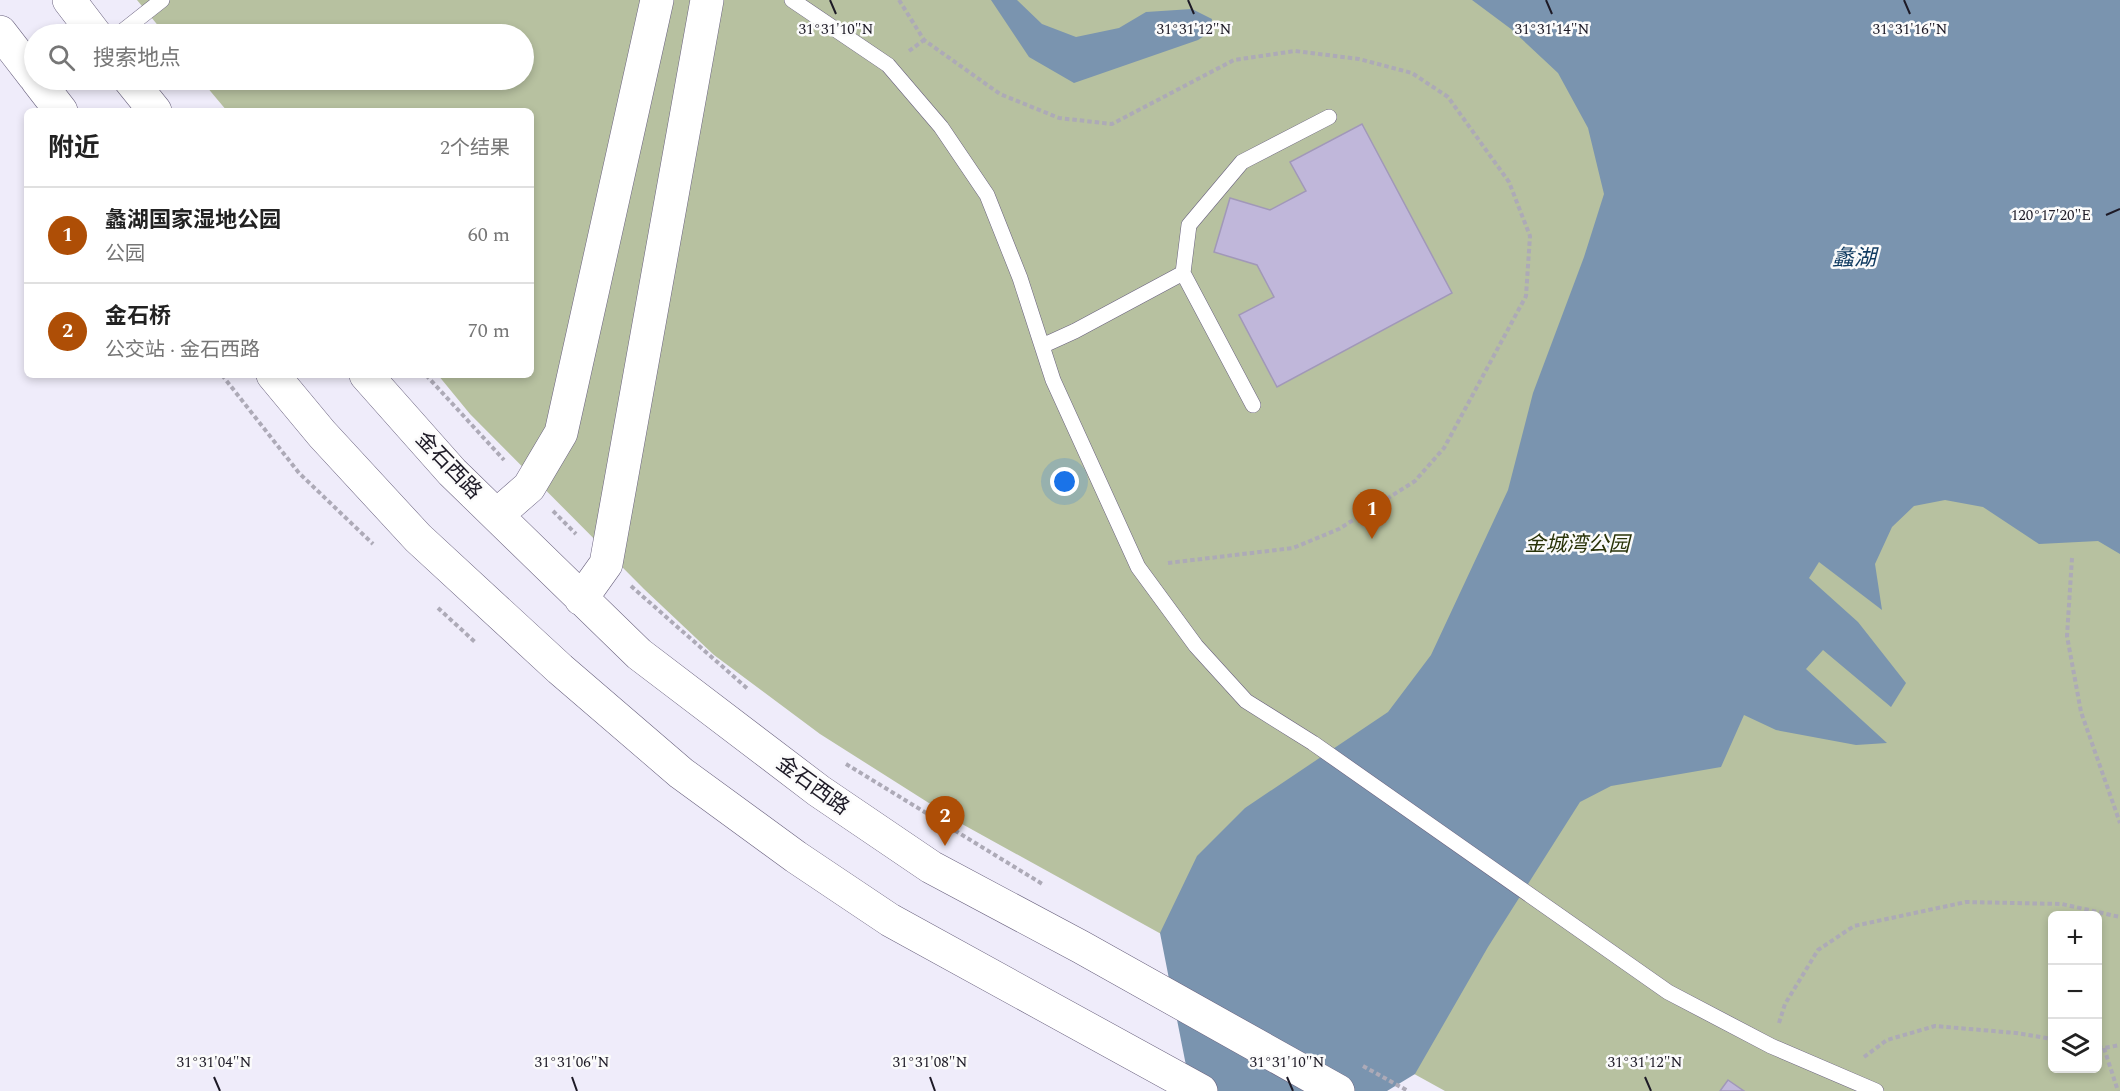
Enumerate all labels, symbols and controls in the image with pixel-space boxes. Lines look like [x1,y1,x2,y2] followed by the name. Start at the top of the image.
[799,18,874,41] text: 31°31'10"N
[1157,18,1232,41] text: 31°31'12"N
[1515,18,1590,41] text: 31°31'14"N
[1873,18,1948,41] text: 31°31'16"N
[24,24,534,90] search box
[45,41,78,74] icon: search
[93,42,181,75] text: 搜索地点
[48,128,100,168] text: 附近
[440,133,510,163] text: 2个结果
[105,204,281,237] text: 蠡湖国家湿地公园
[2011,204,2091,227] text: 120°17'20"E
[62,220,73,250] text: 1
[468,220,510,250] text: 60 m
[105,239,145,269] text: 公园
[1832,242,1879,275] water label: 蠡湖
[105,300,171,333] text: 金石桥
[62,316,73,346] text: 2
[468,316,510,346] text: 70 m
[105,335,260,365] text: 公交站 · 金石西路
[408,424,489,507] street label: 金石西路
[1050,467,1079,496] your location
[1352,490,1392,539] pin: 1
[1525,529,1632,561] park label: 金城湾公园
[769,748,856,823] street label: 金石西路
[926,796,964,846] pin: 2
[2048,911,2102,1073] map controls
[2048,911,2102,965] button: +
[2048,965,2102,1019] button: −
[2048,1019,2102,1073] button: layers
[177,1051,252,1074] text: 31°31'04"N
[535,1051,610,1074] text: 31°31'06"N
[893,1051,968,1074] text: 31°31'08"N
[1250,1051,1325,1074] text: 31°31'10"N
[1608,1051,1683,1074] text: 31°31'12"N

